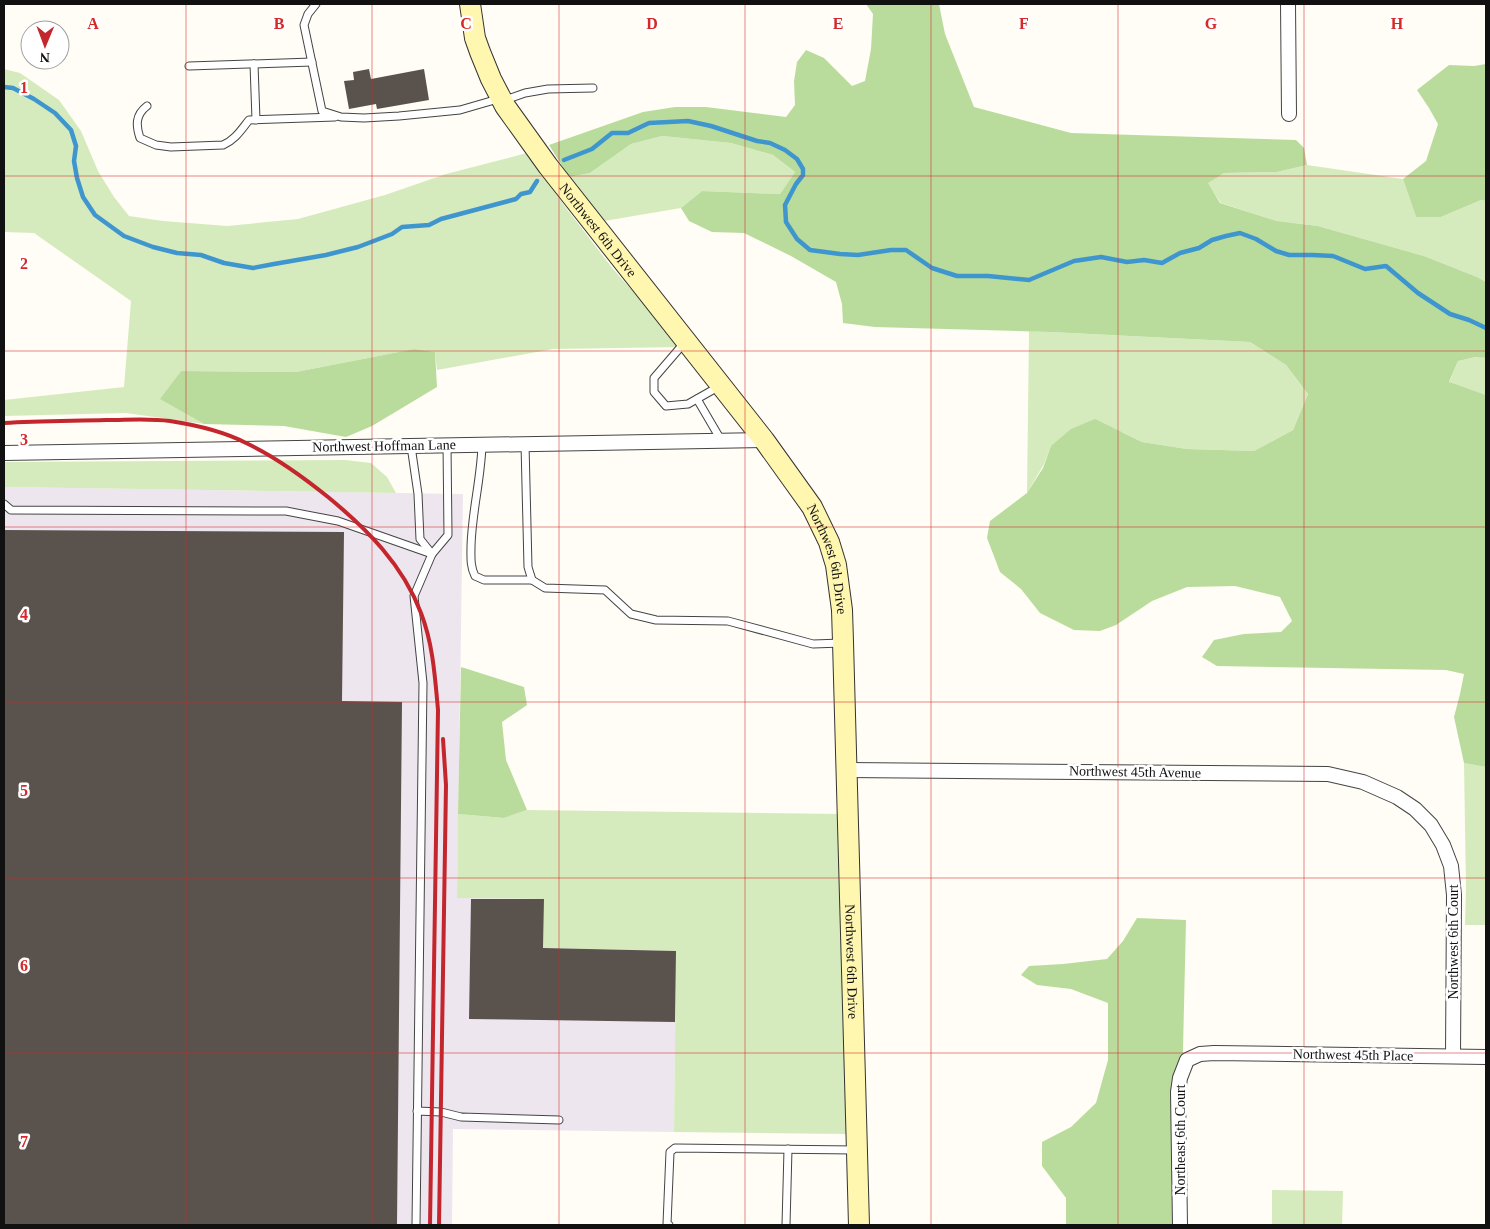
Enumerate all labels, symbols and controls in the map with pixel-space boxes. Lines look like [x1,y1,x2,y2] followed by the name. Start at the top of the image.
[87,15,99,32] text: A
[274,15,285,32] text: B
[460,15,472,32] text: C
[646,15,658,32] text: D
[833,15,843,32] text: E
[1019,15,1029,32] text: F
[1205,15,1218,32] text: G
[1391,15,1404,32] text: H
[20,20,70,70] north arrow
[40,50,50,65] text: N
[20,79,28,96] text: 1
[557,180,640,280] street label: Northwest 6th Drive
[20,255,28,272] text: 2
[20,431,28,448] text: 3
[312,437,456,455] street label: Northwest Hoffman Lane
[804,501,850,615] street label: Northwest 6th Drive
[20,606,28,623] text: 4
[1069,763,1201,781] street label: Northwest 45th Avenue
[20,782,28,799] text: 5
[1446,884,1461,1000] street label: Northwest 6th Court
[843,904,861,1019] street label: Northwest 6th Drive
[20,957,28,974] text: 6
[1293,1046,1413,1064] street label: Northwest 45th Place
[1173,1084,1188,1196] street label: Northeast 6th Court
[20,1133,28,1150] text: 7

